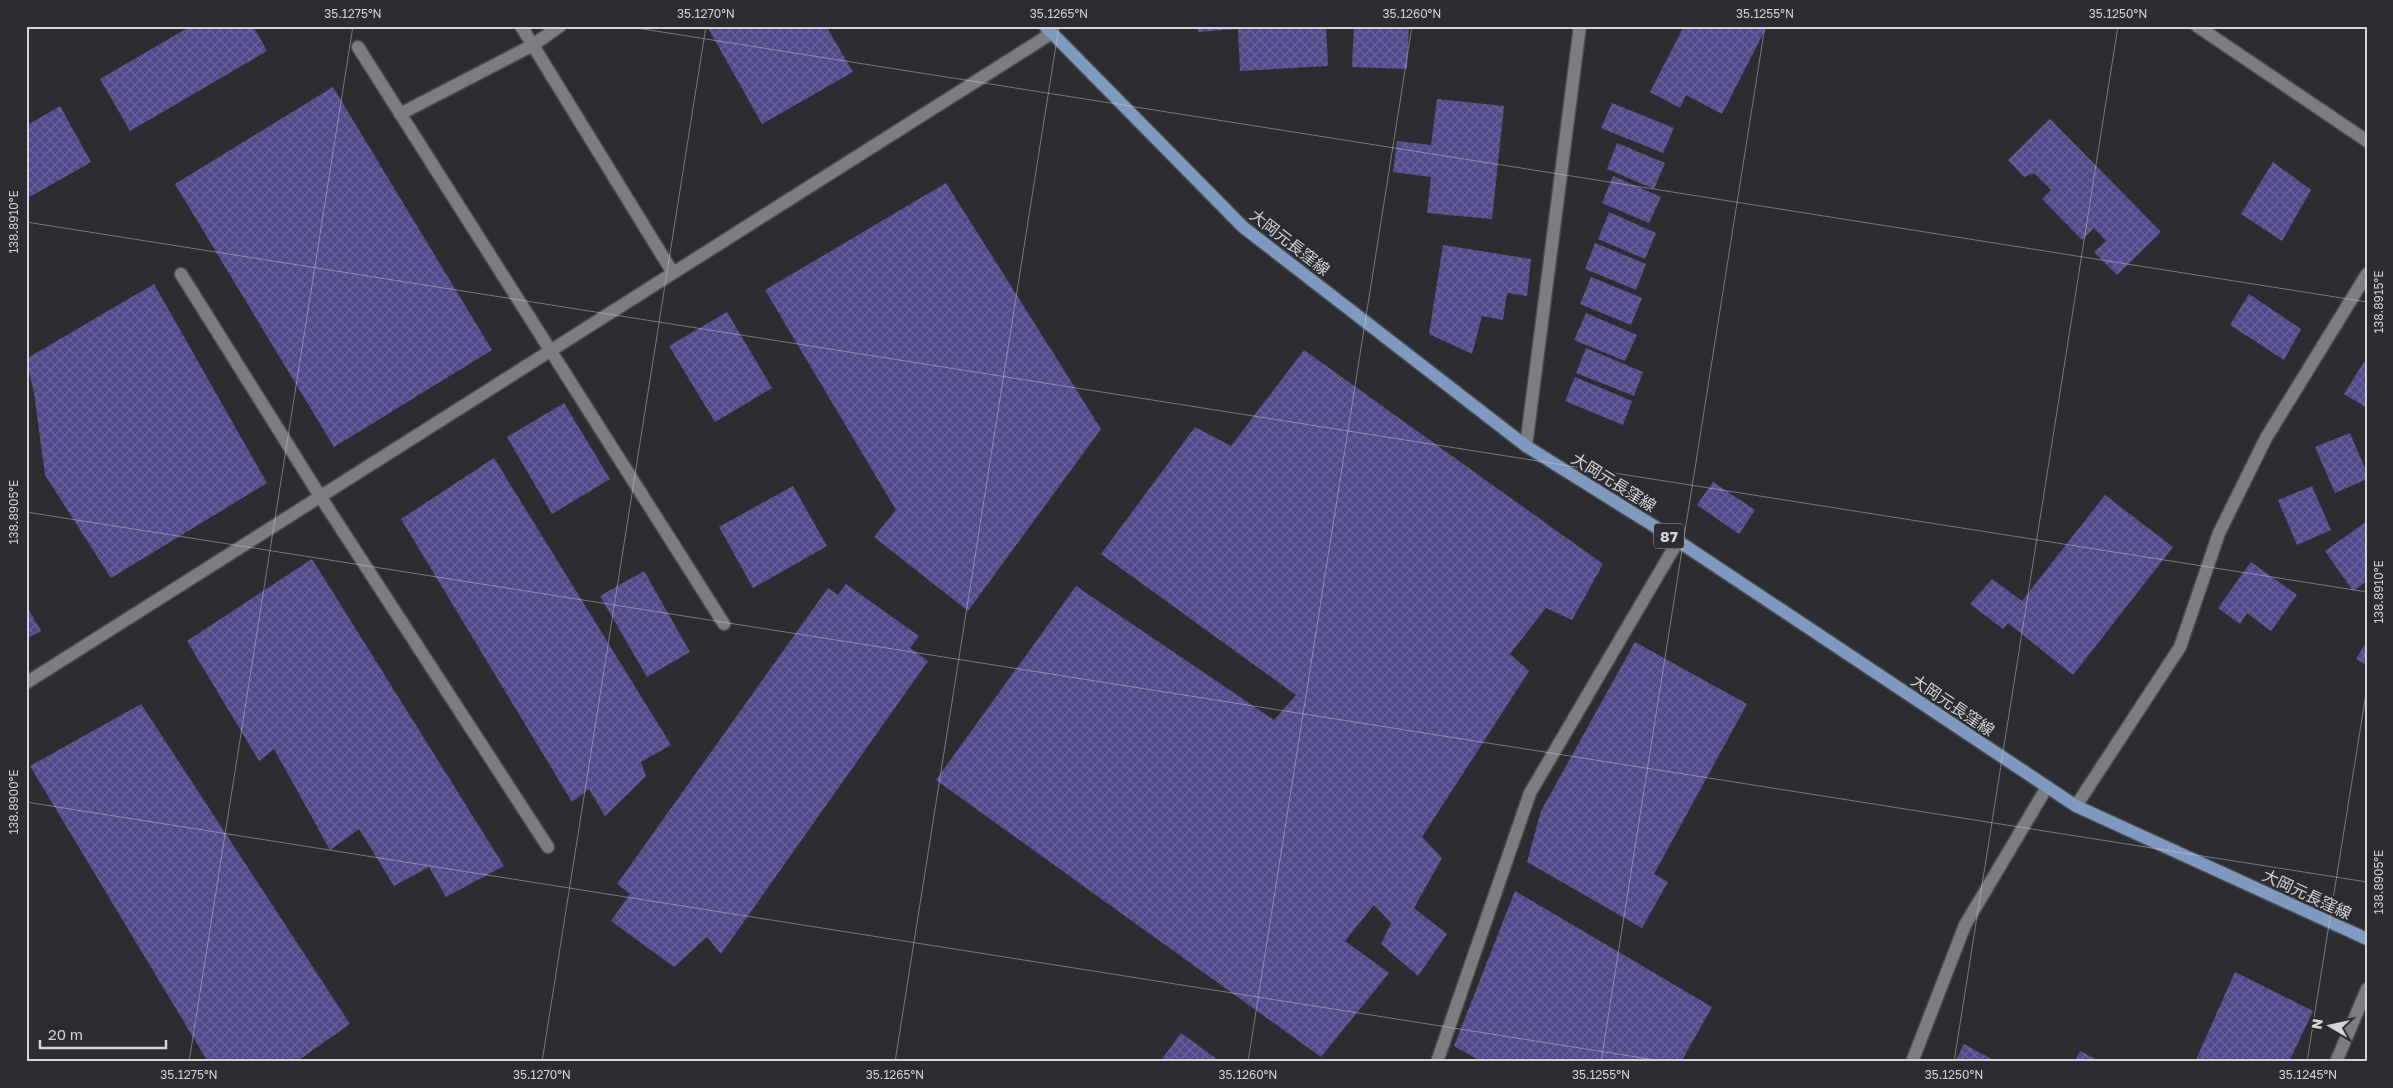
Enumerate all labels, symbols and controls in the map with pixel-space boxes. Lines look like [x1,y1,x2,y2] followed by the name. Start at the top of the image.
[324,6,382,21] text: 35.1275°N
[677,6,735,21] text: 35.1270°N
[1030,6,1088,21] text: 35.1265°N
[1383,6,1441,21] text: 35.1260°N
[1736,6,1794,21] text: 35.1255°N
[2089,6,2147,21] text: 35.1250°N
[6,190,21,254] text: 138.8910°E
[1246,205,1334,279] street label: 大岡元長窪線
[2371,270,2386,334] text: 138.8915°E
[1568,448,1660,516] street label: 大岡元長窪線
[6,480,21,544] text: 138.8905°E
[1654,524,1684,548] road number: 87
[2371,560,2386,624] text: 138.8910°E
[1908,670,1998,740] street label: 大岡元長窪線
[6,769,21,835] text: 138.8900°E
[2371,850,2386,914] text: 138.8905°E
[2259,865,2355,923] street label: 大岡元長窪線
[2306,1000,2356,1050] north arrow
[2307,1017,2326,1030] text: N
[40,1018,166,1050] scale bar
[48,1025,83,1043] text: 20 m
[160,1067,218,1082] text: 35.1275°N
[513,1067,571,1082] text: 35.1270°N
[866,1067,924,1082] text: 35.1265°N
[1219,1067,1277,1082] text: 35.1260°N
[1572,1067,1630,1082] text: 35.1255°N
[1925,1067,1983,1082] text: 35.1250°N
[2279,1067,2337,1082] text: 35.1245°N

